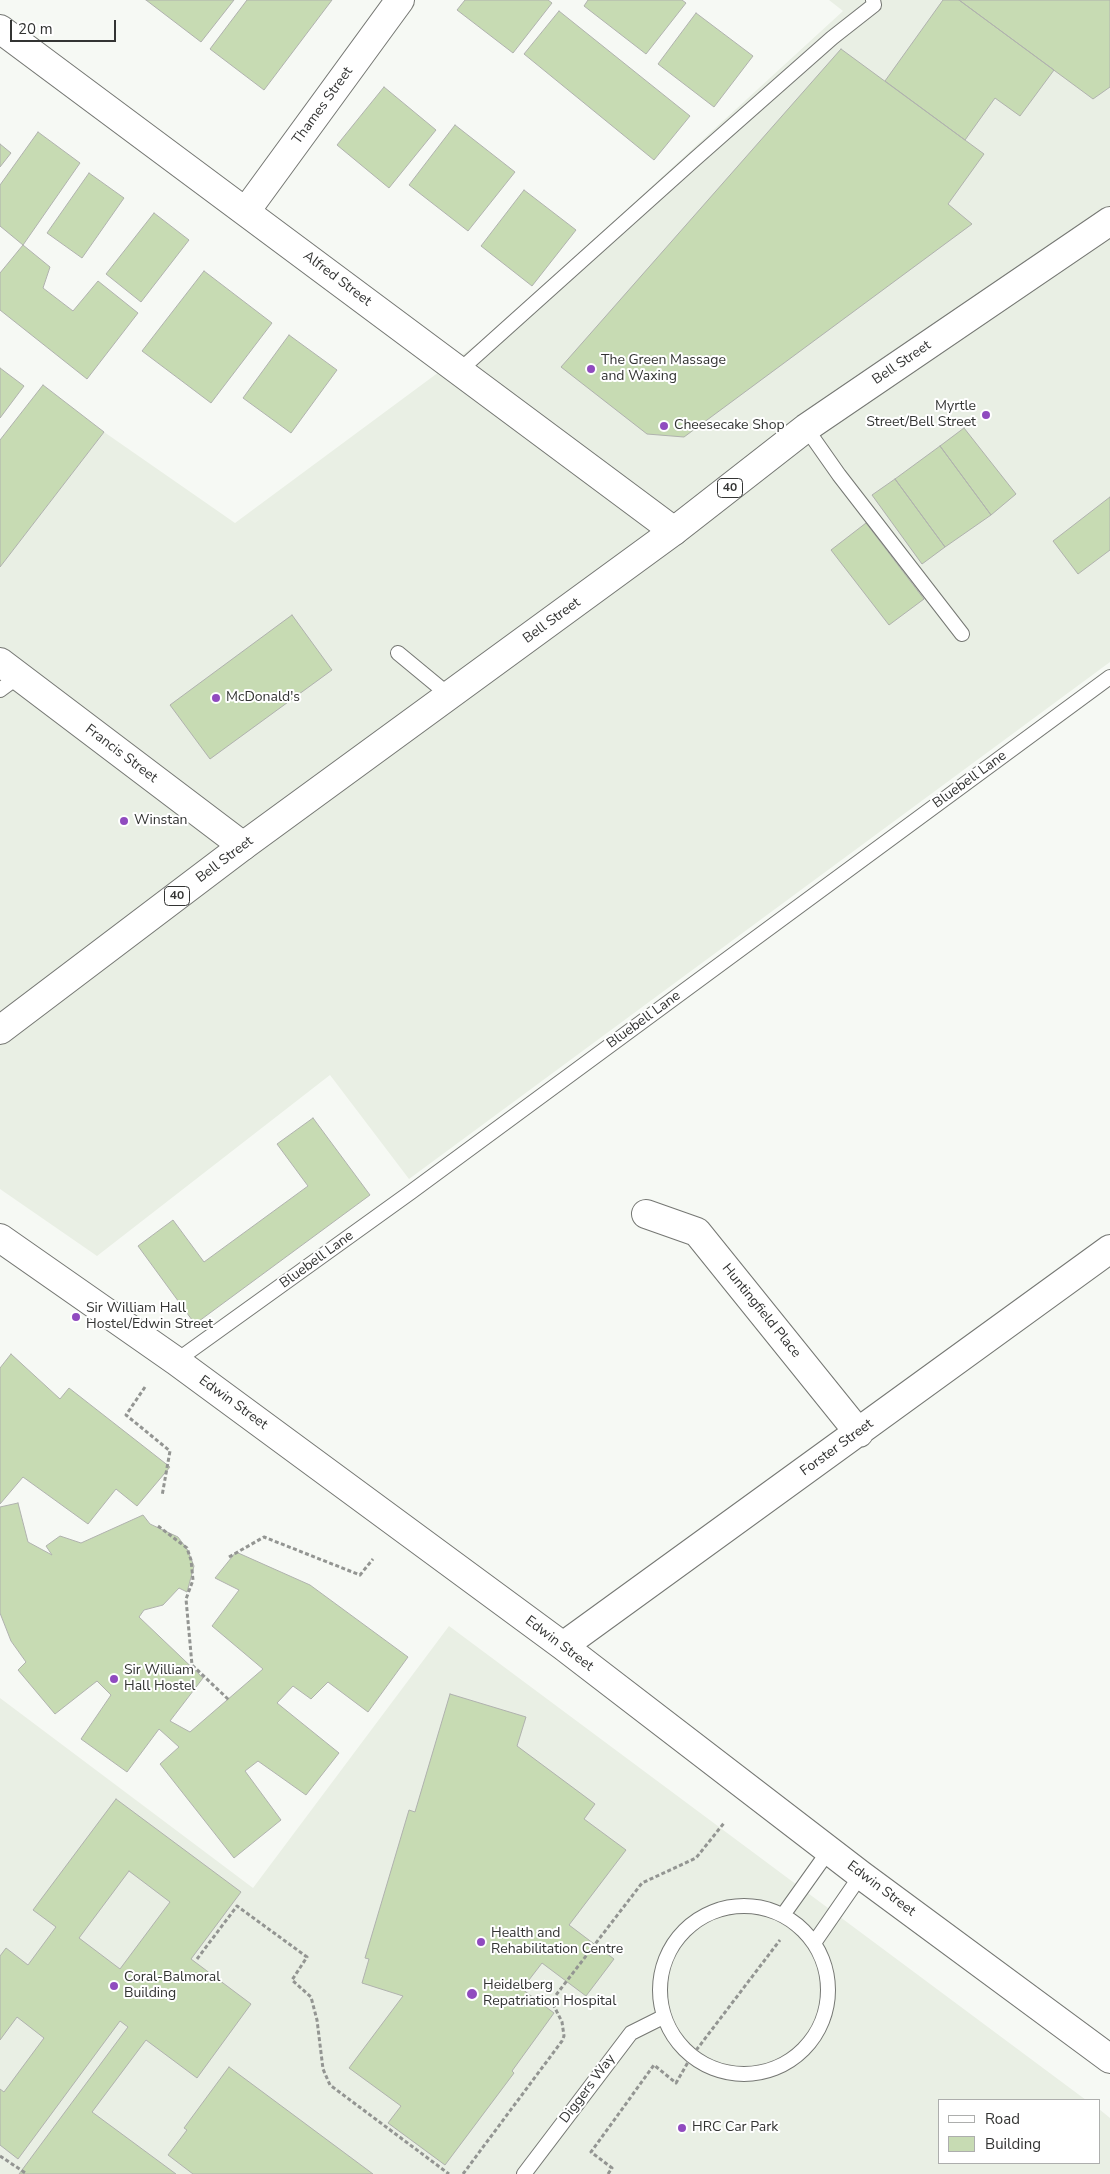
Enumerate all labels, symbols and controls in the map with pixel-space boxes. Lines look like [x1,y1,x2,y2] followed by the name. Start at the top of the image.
[12,10,119,42] scale bar
[18,19,53,39] text: 20 m
[289,64,357,148] street label: Thames Street
[300,248,374,310] street label: Alfred Street
[870,337,934,389] street label: Bell Street
[601,353,726,386] place label: The Green Massage and Waxing
[585,363,597,375] marker: The Green Massage and Waxing
[866,399,976,432] place label: Myrtle Street/Bell Street
[980,409,992,421] marker: Myrtle Street/Bell Street
[674,418,785,434] place label: Cheesecake Shop
[658,420,670,432] marker: Cheesecake Shop
[718,478,742,498] road number: 40
[520,595,584,647] street label: Bell Street
[226,690,300,706] place label: McDonald's
[210,692,222,704] marker: McDonald's
[82,721,160,787] street label: Francis Street
[930,748,1010,812] street label: Bluebell Lane
[134,813,188,829] place label: Winstan
[118,815,130,827] marker: Winstan
[193,833,257,887] street label: Bell Street
[164,886,190,906] road number: 40
[604,988,684,1052] street label: Bluebell Lane
[277,1228,357,1292] street label: Bluebell Lane
[718,1261,804,1361] street label: Huntingfield Place
[86,1301,213,1334] place label: Sir William Hall Hostel/Edwin Street
[70,1311,82,1323] marker: Sir William Hall Hostel/Edwin Street
[195,1372,271,1434] street label: Edwin Street
[797,1416,877,1480] street label: Forster Street
[522,1613,596,1675] street label: Edwin Street
[124,1663,195,1695] place label: Sir William Hall Hostel
[108,1673,120,1685] marker: Sir William Hall Hostel
[844,1858,918,1920] street label: Edwin Street
[491,1926,623,1958] place label: Health and Rehabilitation Centre
[475,1936,487,1948] marker: Health and Rehabilitation Centre
[124,1970,220,2002] place label: Coral-Balmoral Building
[483,1978,616,2010] place label: Heidelberg Repatriation Hospital
[108,1980,120,1992] marker: Coral-Balmoral Building
[465,1987,479,2001] marker: Heidelberg Repatriation Hospital
[557,2051,619,2127] street label: Diggers Way
[938,2099,1100,2164] legend
[985,2109,1020,2129] text: Road
[692,2120,778,2136] place label: HRC Car Park
[676,2122,688,2134] marker: HRC Car Park
[985,2134,1041,2154] text: Building

